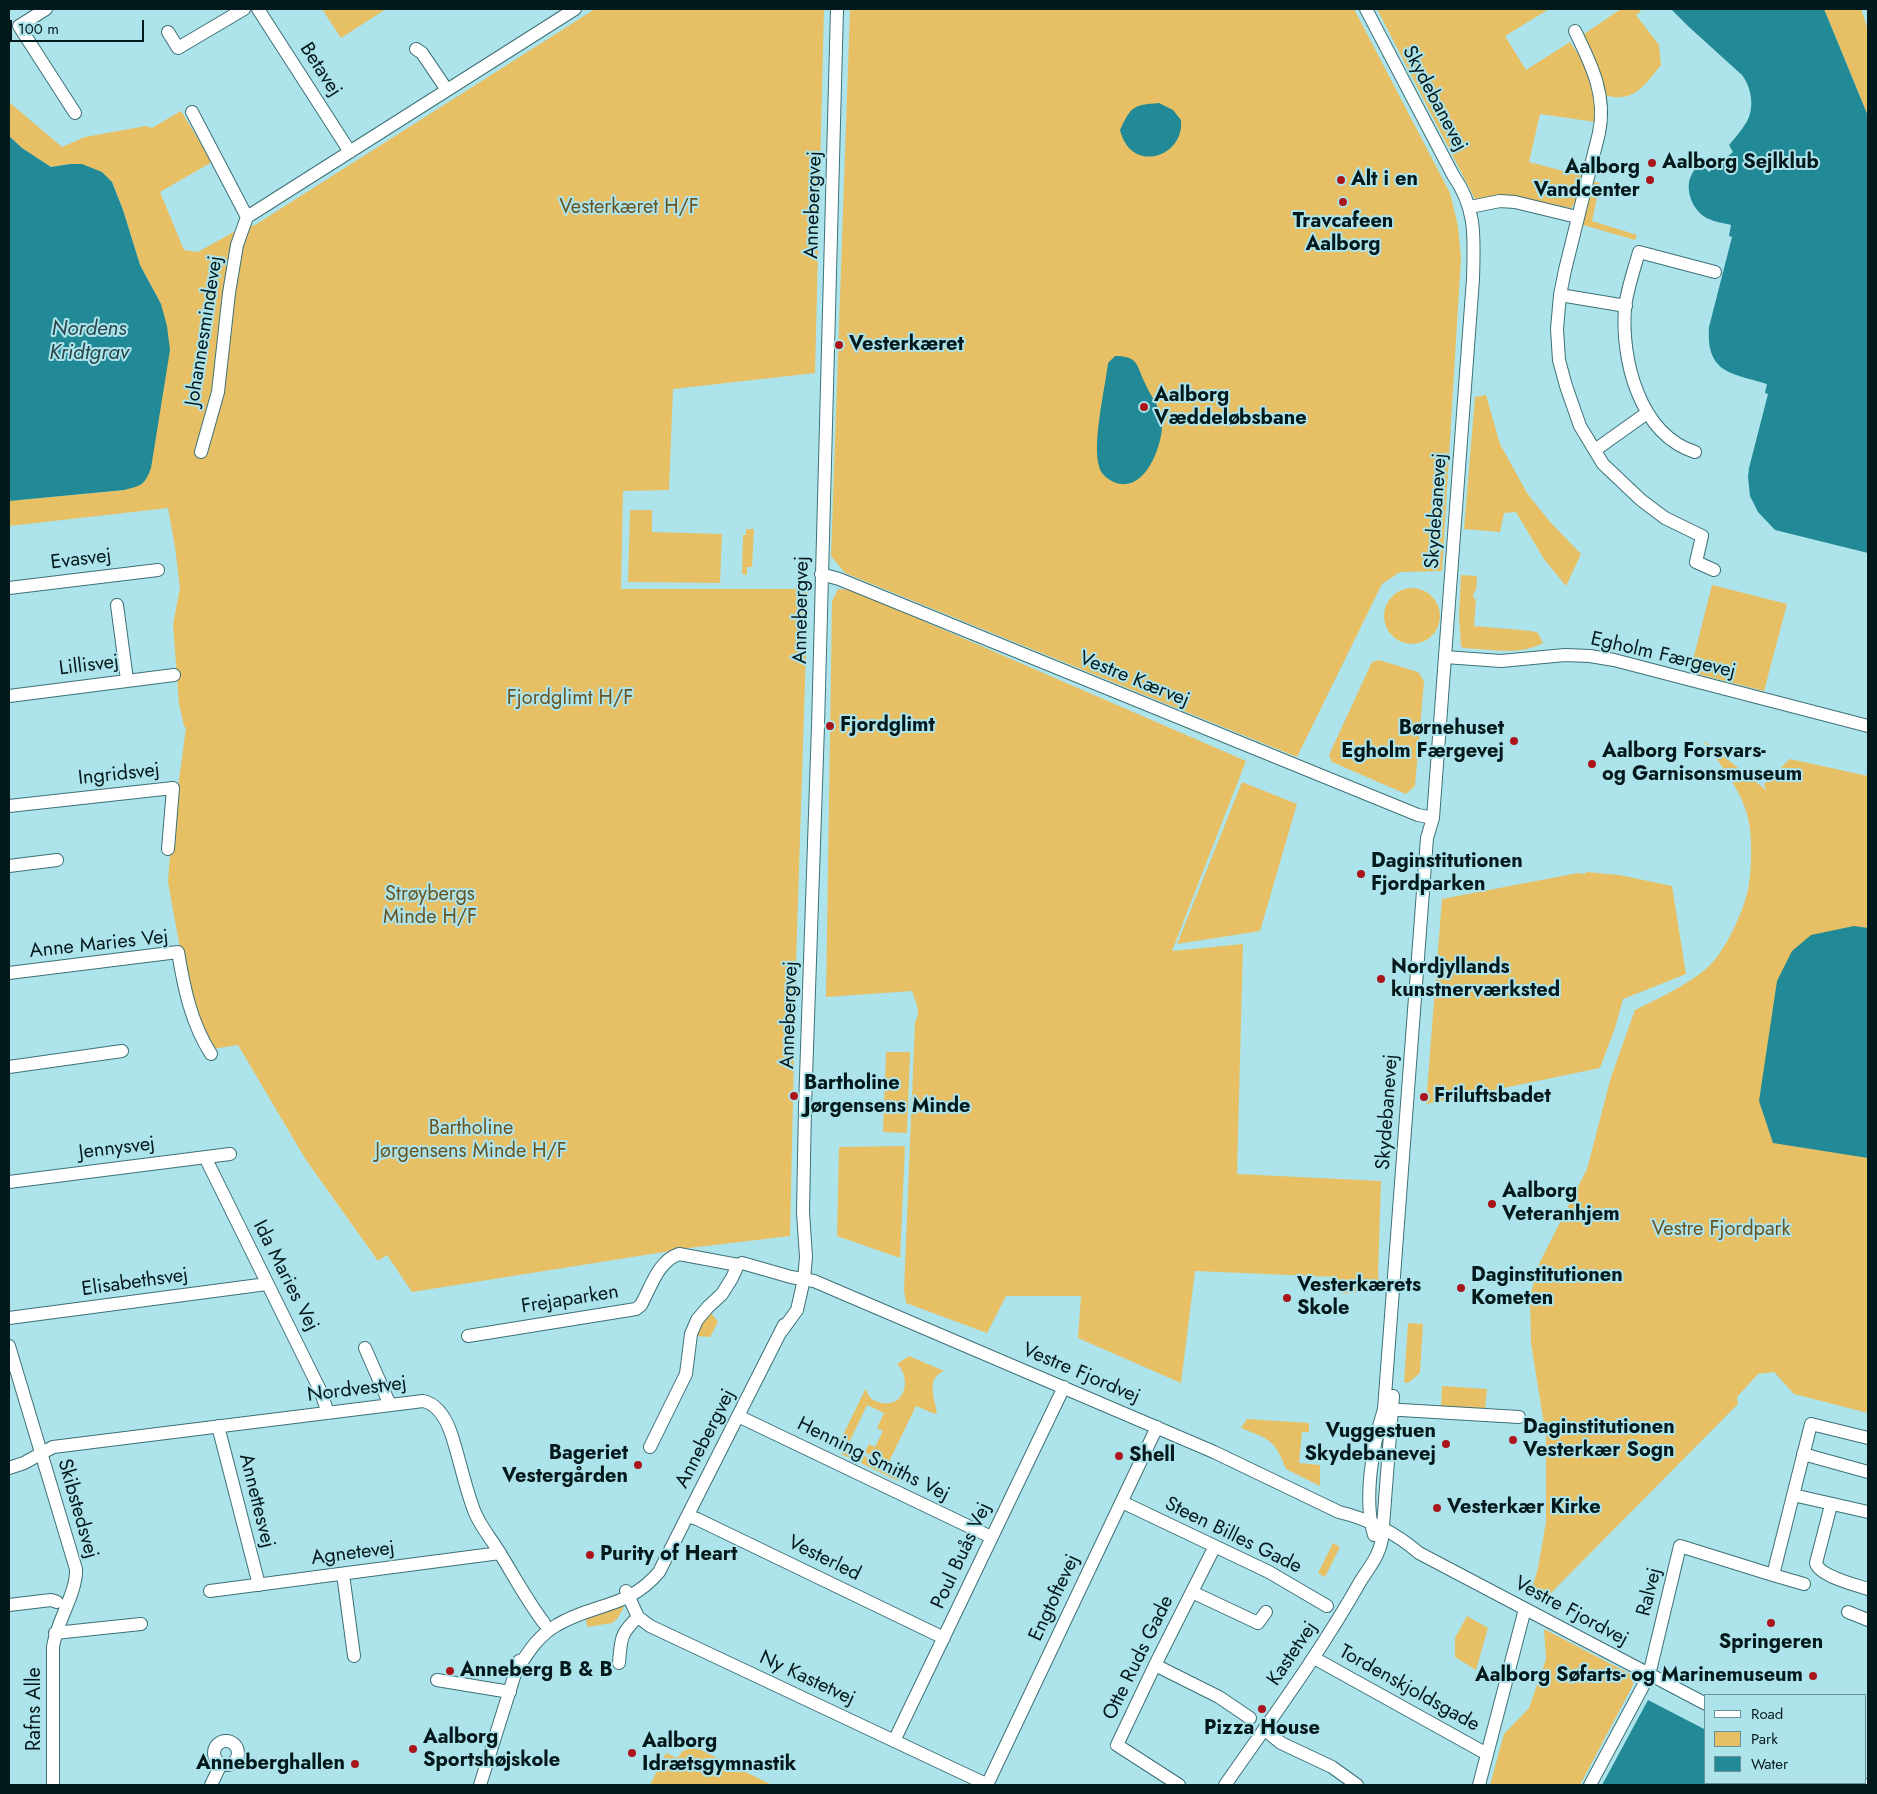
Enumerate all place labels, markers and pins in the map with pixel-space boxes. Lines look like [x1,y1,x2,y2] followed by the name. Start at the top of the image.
[1662,151,1819,175] place label: Aalborg Sejlklub
[1534,156,1640,203] place label: Aalborg Vandcenter
[1646,157,1658,169] marker: Aalborg Sejlklub
[1351,168,1418,192] place label: Alt i en
[1335,174,1347,186] marker: Alt i en
[1644,174,1656,186] marker: Aalborg Vandcenter
[1337,196,1349,208] marker: Travcafeen Aalborg
[1293,210,1393,257] place label: Travcafeen Aalborg
[849,333,964,357] place label: Vesterkæret
[833,339,845,351] marker: Vesterkæret
[1154,384,1307,431] place label: Aalborg Væddeløbsbane
[1138,401,1150,413] marker: Aalborg Væddeløbsbane
[840,714,935,738] place label: Fjordglimt
[1341,717,1504,764] place label: Børnehuset Egholm Færgevej
[824,720,836,732] marker: Fjordglimt
[1508,735,1520,747] marker: Børnehuset Egholm Færgevej
[1602,740,1802,787] place label: Aalborg Forsvars- og Garnisonsmuseum
[1586,758,1598,770] marker: Aalborg Forsvars- og Garnisonsmuseum
[1371,850,1523,897] place label: Daginstitutionen Fjordparken
[1355,868,1367,880] marker: Daginstitutionen Fjordparken
[1391,956,1560,1003] place label: Nordjyllands kunstnerværksted
[1375,973,1387,985] marker: Nordjyllands kunstnerværksted
[804,1072,970,1119] place label: Bartholine Jørgensens Minde
[1434,1085,1551,1109] place label: Friluftsbadet
[788,1090,800,1102] marker: Bartholine Jørgensens Minde
[1418,1091,1430,1103] marker: Friluftsbadet
[1502,1180,1620,1227] place label: Aalborg Veteranhjem
[1486,1198,1498,1210] marker: Aalborg Veteranhjem
[1471,1264,1623,1311] place label: Daginstitutionen Kometen
[1297,1274,1421,1321] place label: Vesterkærets Skole
[1455,1282,1467,1294] marker: Daginstitutionen Kometen
[1281,1292,1293,1304] marker: Vesterkærets Skole
[1523,1416,1675,1463] place label: Daginstitutionen Vesterkær Sogn
[1305,1420,1436,1467] place label: Vuggestuen Skydebanevej
[1507,1434,1519,1446] marker: Daginstitutionen Vesterkær Sogn
[1440,1438,1452,1450] marker: Vuggestuen Skydebanevej
[502,1442,628,1489] place label: Bageriet Vestergården
[1129,1444,1175,1468] place label: Shell
[1113,1450,1125,1462] marker: Shell
[632,1459,644,1471] marker: Bageriet Vestergården
[1447,1496,1601,1520] place label: Vesterkær Kirke
[1431,1502,1443,1514] marker: Vesterkær Kirke
[600,1543,737,1567] place label: Purity of Heart
[584,1549,596,1561] marker: Purity of Heart
[1765,1617,1777,1629] marker: Springeren
[1719,1631,1823,1655] place label: Springeren
[460,1659,613,1683] place label: Anneberg B & B
[1475,1664,1803,1688] place label: Aalborg Søfarts- og Marinemuseum
[444,1665,456,1677] marker: Anneberg B & B
[1807,1670,1819,1682] marker: Aalborg Søfarts- og Marinemuseum
[1256,1703,1268,1715] marker: Pizza House
[1204,1717,1320,1741] place label: Pizza House
[423,1726,560,1773] place label: Aalborg Sportshøjskole
[642,1730,796,1777] place label: Aalborg Idrætsgymnastik
[407,1743,419,1755] marker: Aalborg Sportshøjskole
[626,1747,638,1759] marker: Aalborg Idrætsgymnastik
[196,1752,345,1776] place label: Anneberghallen
[349,1758,361,1770] marker: Anneberghallen

